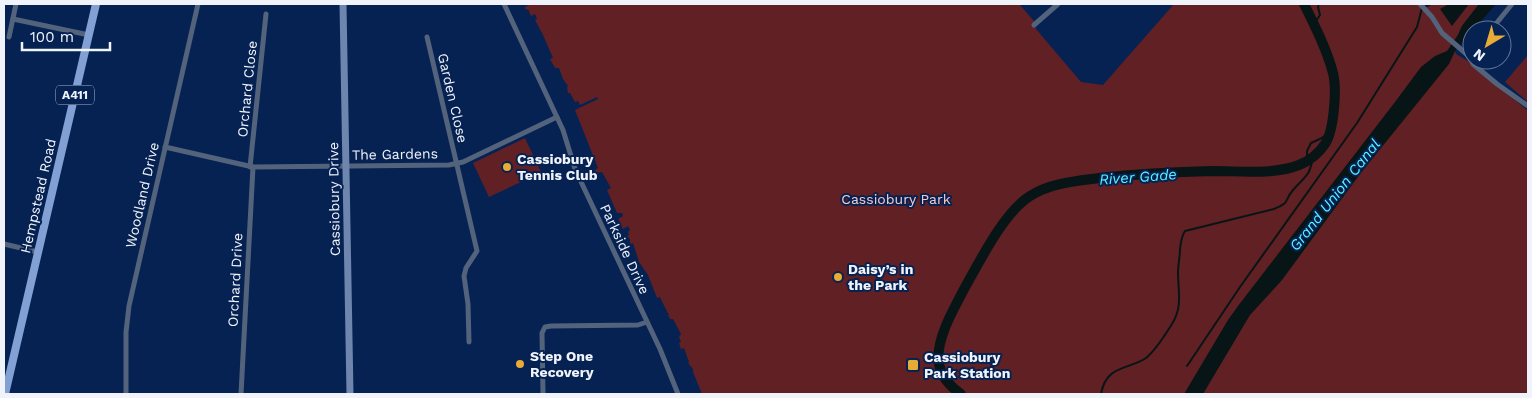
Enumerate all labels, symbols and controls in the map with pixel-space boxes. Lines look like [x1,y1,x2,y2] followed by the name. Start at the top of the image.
[22,20,110,52] scale bar
[1462,20,1512,70] north arrow
[30,28,74,46] text: 100 m
[234,40,260,138] street label: Orchard Close
[1470,46,1488,65] text: N
[435,52,471,144] street label: Garden Close
[56,86,94,104] road number: A411
[1286,135,1384,254] water label: Grand Union Canal
[17,137,59,255] street label: Hempstead Road
[122,141,162,249] street label: Woodland Drive
[325,142,343,256] street label: Cassiobury Drive
[352,145,438,163] street label: The Gardens
[517,151,598,183] place label: Cassiobury Tennis Club
[501,161,513,173] marker: Cassiobury Tennis Club
[1099,165,1177,189] water label: River Gade
[841,191,951,207] park label: Cassiobury Park
[597,201,653,297] street label: Parkside Drive
[225,233,245,327] street label: Orchard Drive
[848,261,913,293] place label: Daisy’s in the Park
[832,271,844,283] marker: Daisy’s in the Park
[530,348,594,380] place label: Step One Recovery
[924,349,1010,381] place label: Cassiobury Park Station
[514,358,526,370] marker: Step One Recovery
[906,358,920,372] marker: Cassiobury Park Station

